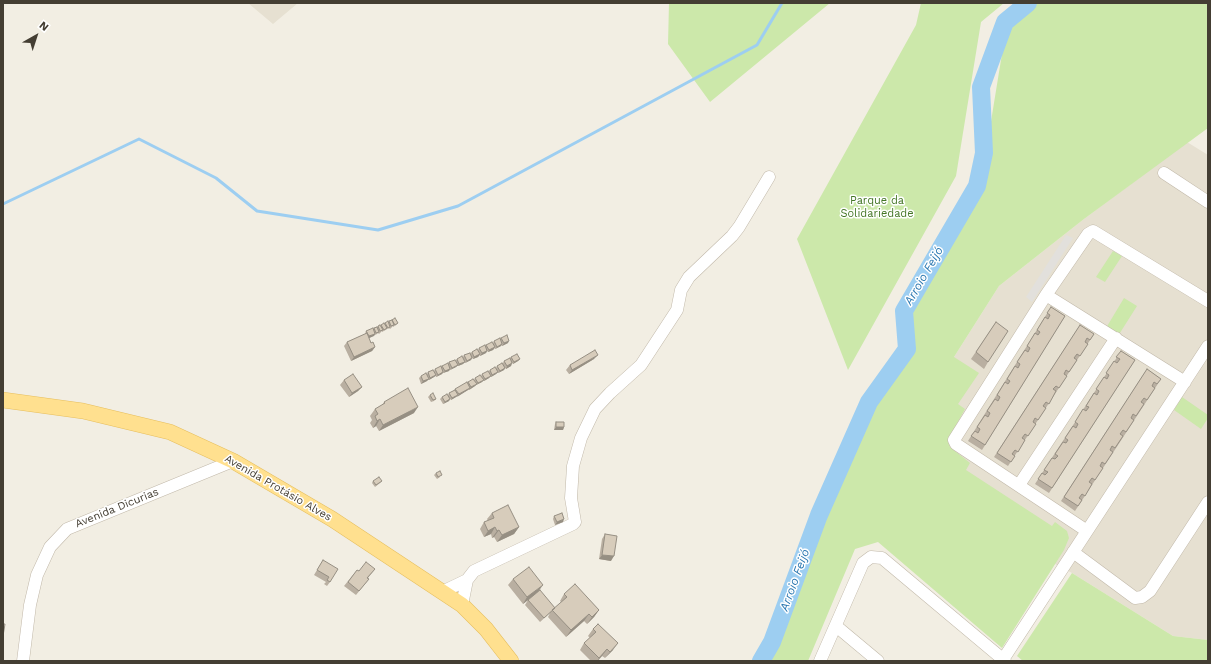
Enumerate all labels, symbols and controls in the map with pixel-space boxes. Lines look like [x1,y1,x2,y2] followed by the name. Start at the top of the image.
[16,16,56,56] north arrow
[37,19,51,34] text: N
[840,194,914,220] park label: Parque da Solidariedade
[902,244,946,308] water label: Arroio Feijó
[222,452,334,524] street label: Avenida Protásio Alves
[73,485,161,531] street label: Avenida Dicurias
[777,547,813,613] water label: Arroio Feijó

